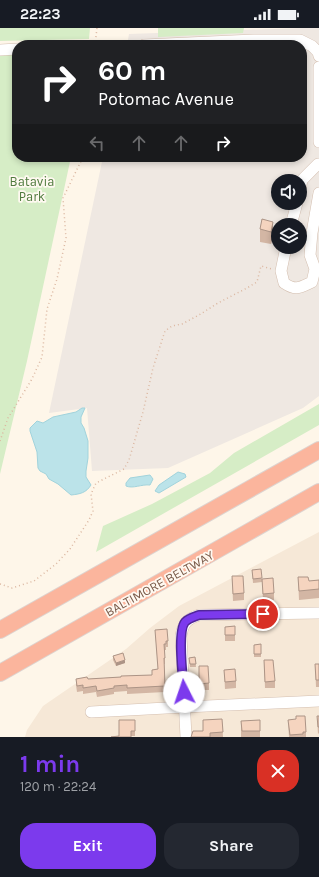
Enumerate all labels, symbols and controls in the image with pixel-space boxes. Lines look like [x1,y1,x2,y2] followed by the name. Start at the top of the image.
[20,5,61,23] text: 22:23
[98,54,166,87] text: 60 m
[32,56,84,108] icon: right
[98,88,234,110] text: Potomac Avenue
[86,132,108,154] icon: left
[128,132,150,154] icon: ahead
[170,132,192,154] icon: ahead
[212,132,234,154] icon: right
[10,174,54,204] park label: Batavia Park
[271,174,307,254] map controls
[271,174,307,210] button: sound
[271,218,307,254] button: layers
[102,547,216,620] street label: BALTIMORE BELTWAY
[246,597,280,631] pin
[252,603,274,625] icon: arrive
[163,671,205,713] position arrow
[20,750,80,778] text: 1 min
[257,750,299,792] button: close
[20,779,96,794] text: 120 m · 22:24
[20,823,156,869] button: Exit
[164,823,299,869] button: Share

